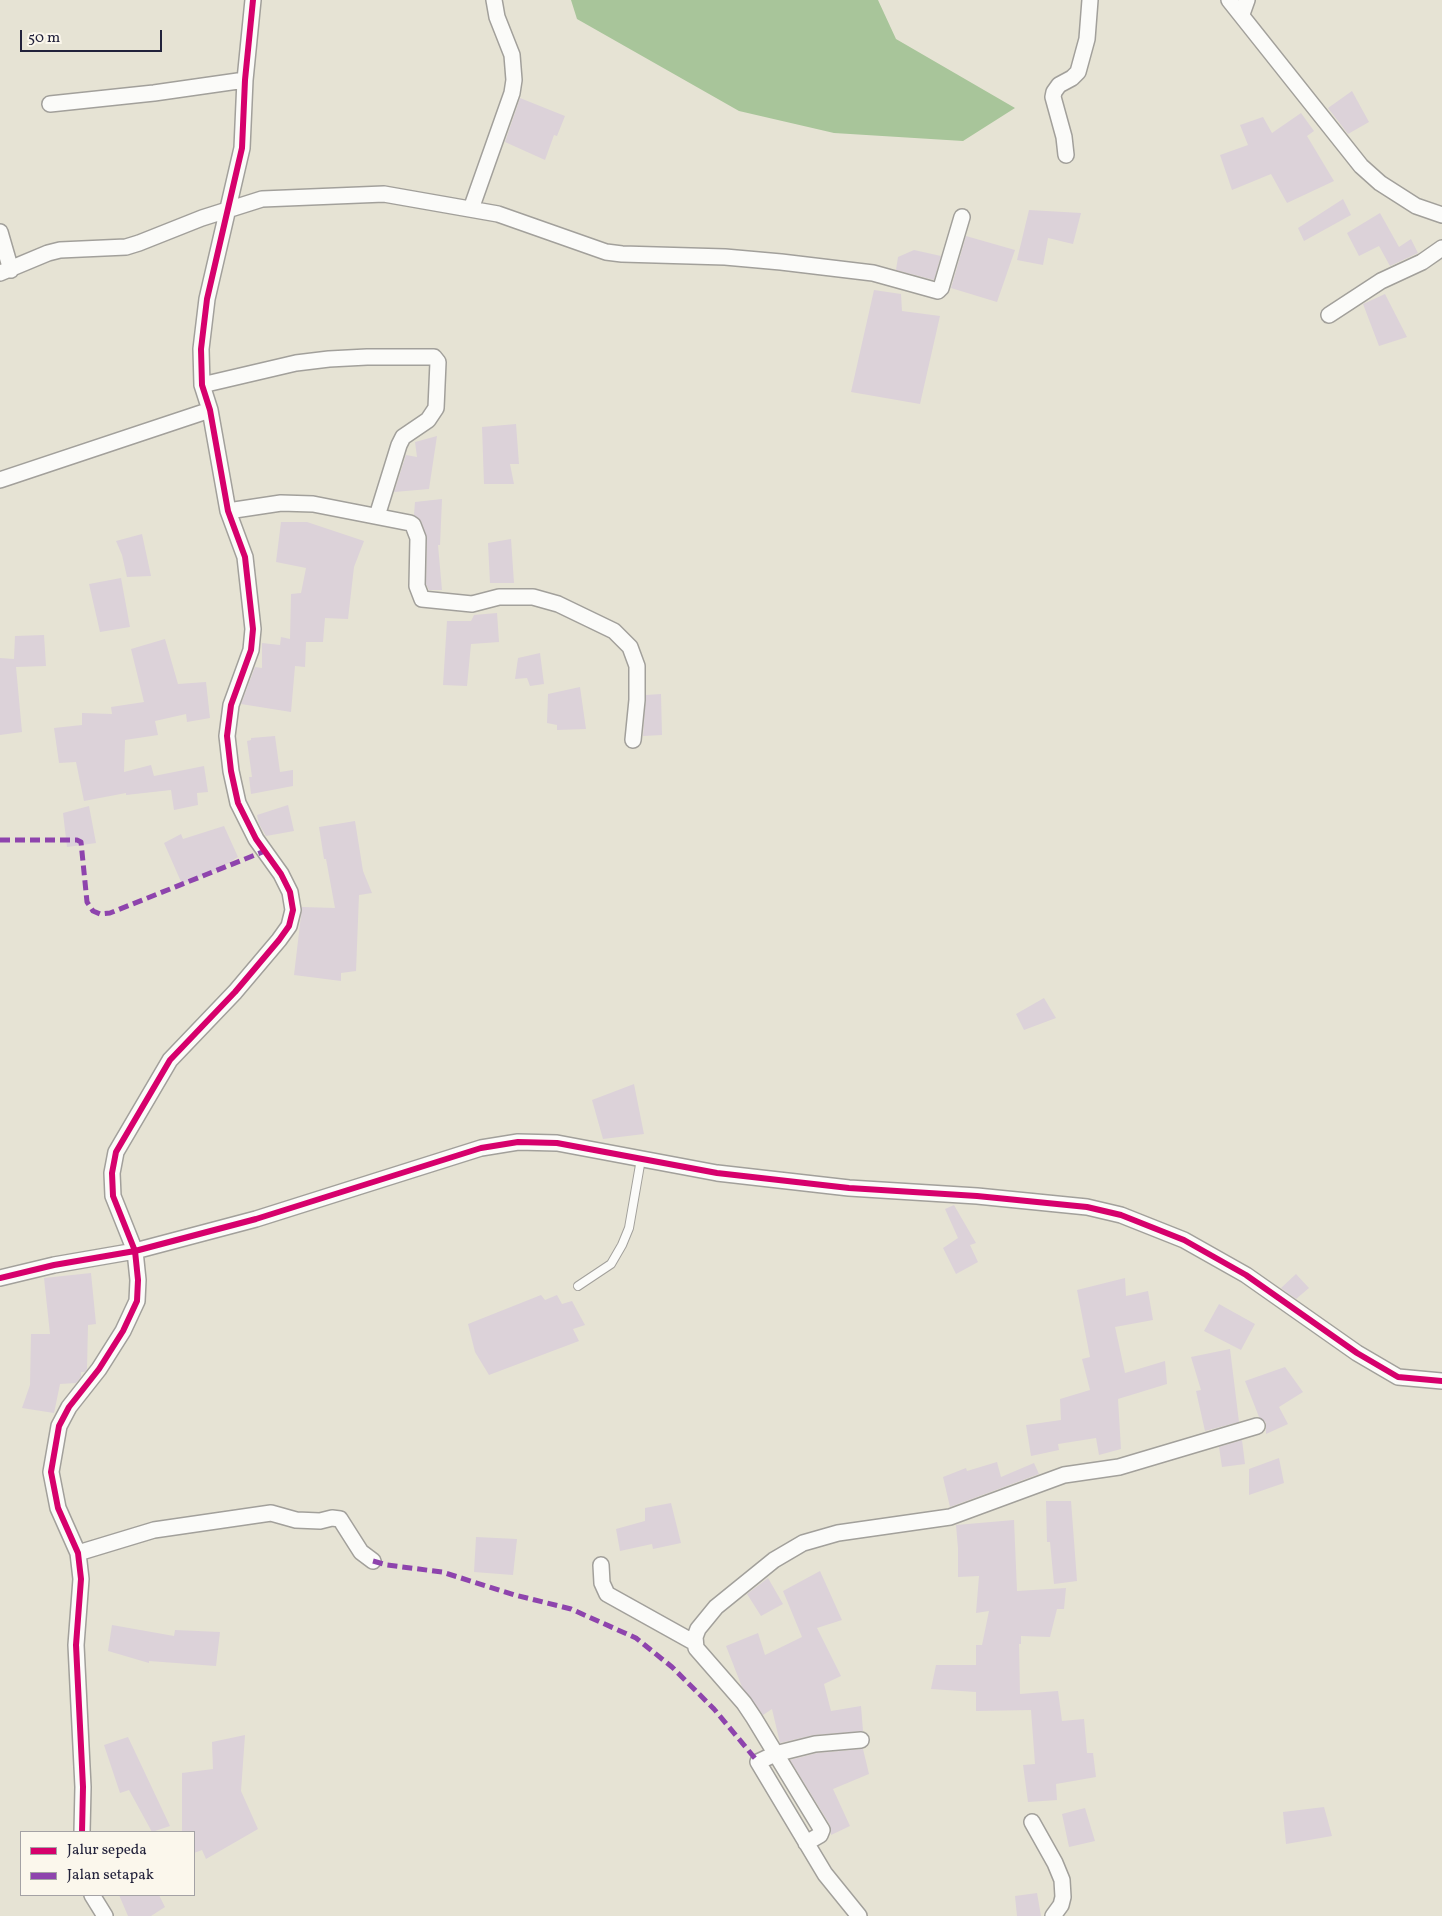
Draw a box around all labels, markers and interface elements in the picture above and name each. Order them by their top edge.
scale bar [22,20,165,52]
text: 50 m [28,28,60,49]
legend [20,1831,195,1896]
text: Jalur sepeda [67,1840,147,1861]
text: Jalan setapak [67,1865,154,1886]

